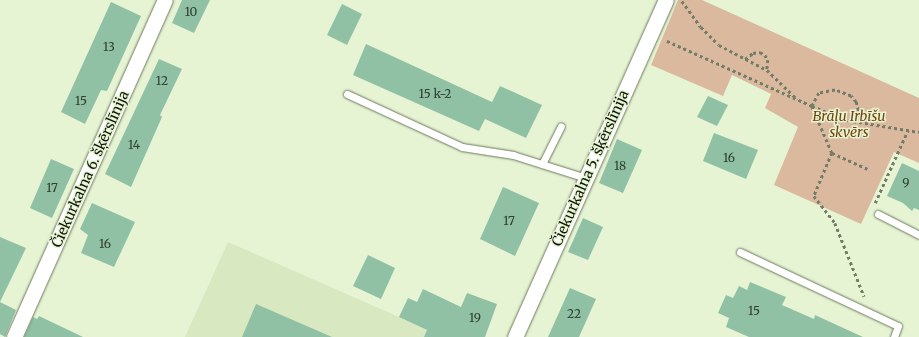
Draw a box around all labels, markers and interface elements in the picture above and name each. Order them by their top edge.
house number: 10 [185,5,197,19]
house number: 13 [103,40,115,54]
house number: 12 [156,74,168,88]
house number: 15 k-2 [419,87,451,101]
street label: Čiekurkalna 5. šķērslīnija [548,87,632,249]
street label: Čiekurkalna 6. šķērslīnija [48,88,132,250]
house number: 15 [75,94,87,108]
park label: Brāļu Irbīšu skvērs [812,108,886,140]
house number: 14 [128,138,140,152]
house number: 16 [723,151,735,165]
house number: 18 [614,159,626,173]
house number: 9 [902,176,910,190]
house number: 17 [46,181,58,195]
house number: 17 [503,214,515,228]
house number: 16 [99,237,111,251]
house number: 15 [748,304,760,318]
house number: 22 [567,307,581,321]
house number: 19 [469,311,481,325]

